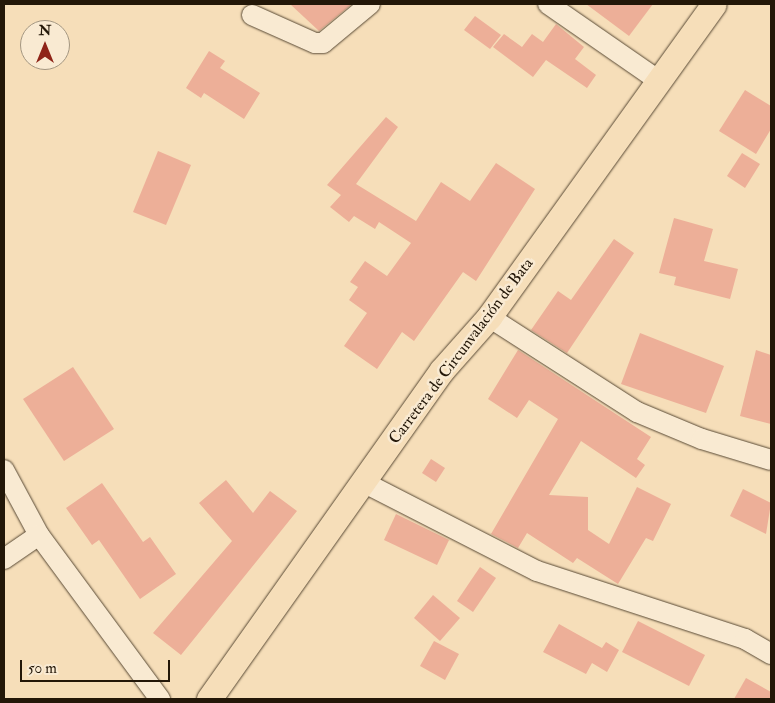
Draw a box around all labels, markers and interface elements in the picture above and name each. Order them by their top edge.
north arrow [20,20,70,70]
text: N [39,22,51,39]
street label: Carretera de Circunvalación de Bata [385,254,537,448]
scale bar [22,650,172,682]
text: 50 m [28,659,57,678]

